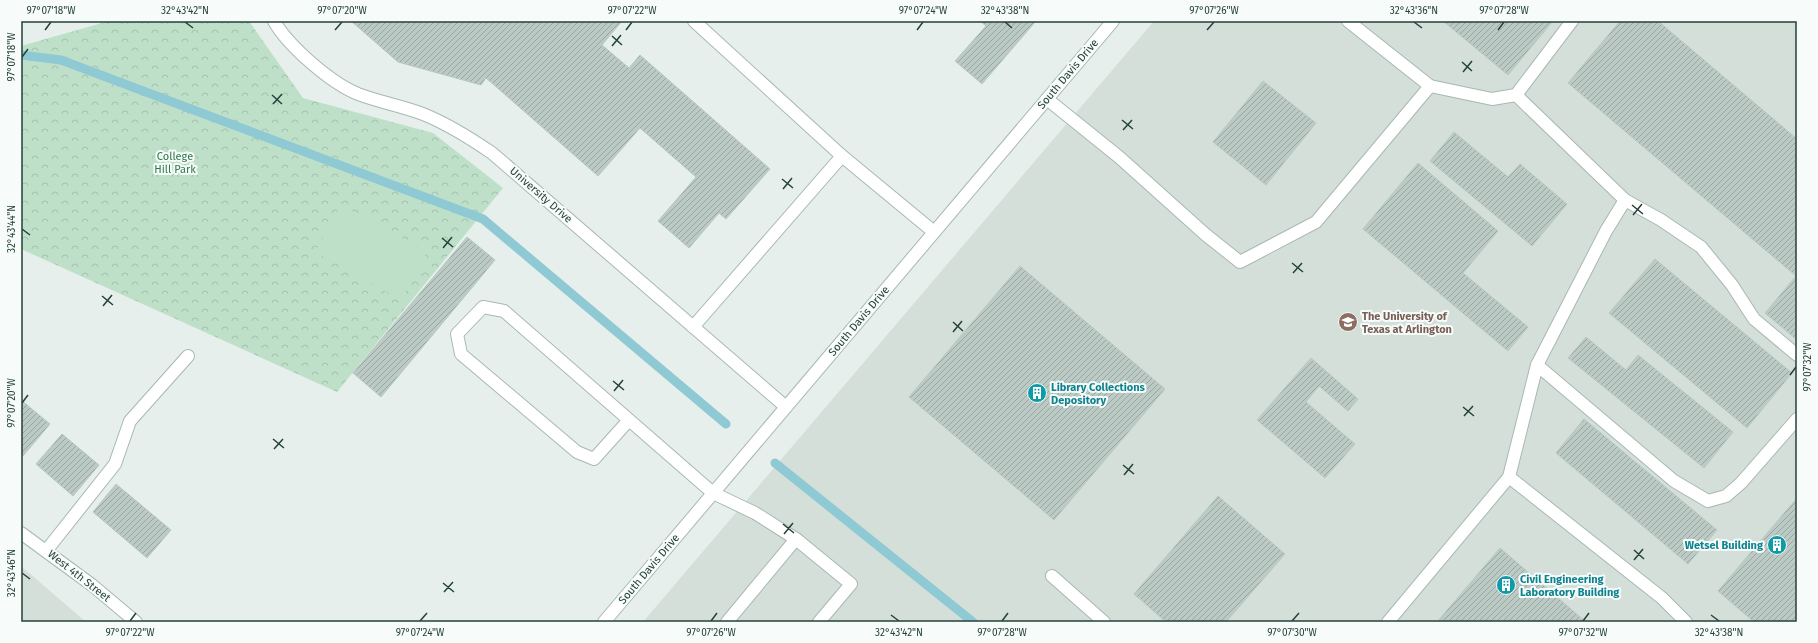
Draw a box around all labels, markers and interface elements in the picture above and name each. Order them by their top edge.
text: 97°07'18"W [27,5,76,17]
text: 32°43'42"N [161,5,209,17]
text: 97°07'20"W [317,5,368,17]
text: 97°07'22"W [607,5,657,17]
text: 97°07'24"W [899,5,948,17]
text: 32°43'38"N [981,5,1029,17]
text: 97°07'26"W [1189,5,1239,17]
text: 32°43'36"N [1390,5,1438,17]
text: 97°07'28"W [1479,5,1530,17]
text: 97°07'18"W [6,32,18,81]
street label: South Davis Drive [1035,36,1101,112]
park label: College Hill Park [154,150,196,176]
street label: University Drive [507,164,575,226]
text: 32°43'44"N [6,205,18,253]
street label: South Davis Drive [826,283,892,359]
place label: The University of Texas at Arlington [1362,310,1452,336]
school or university icon: The University of Texas at Arlington [1337,311,1359,333]
text: 97°07'32"W [1802,342,1814,392]
text: 97°07'20"W [6,377,18,428]
place label: Library Collections Depository [1051,381,1146,407]
building icon: Library Collections Depository [1026,382,1048,404]
street label: South Davis Drive [616,531,682,607]
building icon: Wetsel Building [1766,534,1788,556]
place label: Wetsel Building [1685,539,1764,552]
street label: West 4th Street [45,547,113,605]
text: 32°43'46"N [6,549,18,597]
place label: Civil Engineering Laboratory Building [1520,573,1620,599]
building icon: Civil Engineering Laboratory Building [1495,574,1517,596]
text: 97°07'22"W [105,627,155,639]
text: 97°07'24"W [396,627,445,639]
text: 97°07'26"W [686,627,736,639]
text: 32°43'42"N [875,627,923,639]
text: 97°07'28"W [977,627,1028,639]
text: 97°07'30"W [1267,627,1318,639]
text: 97°07'32"W [1558,627,1608,639]
text: 32°43'38"N [1695,627,1743,639]

